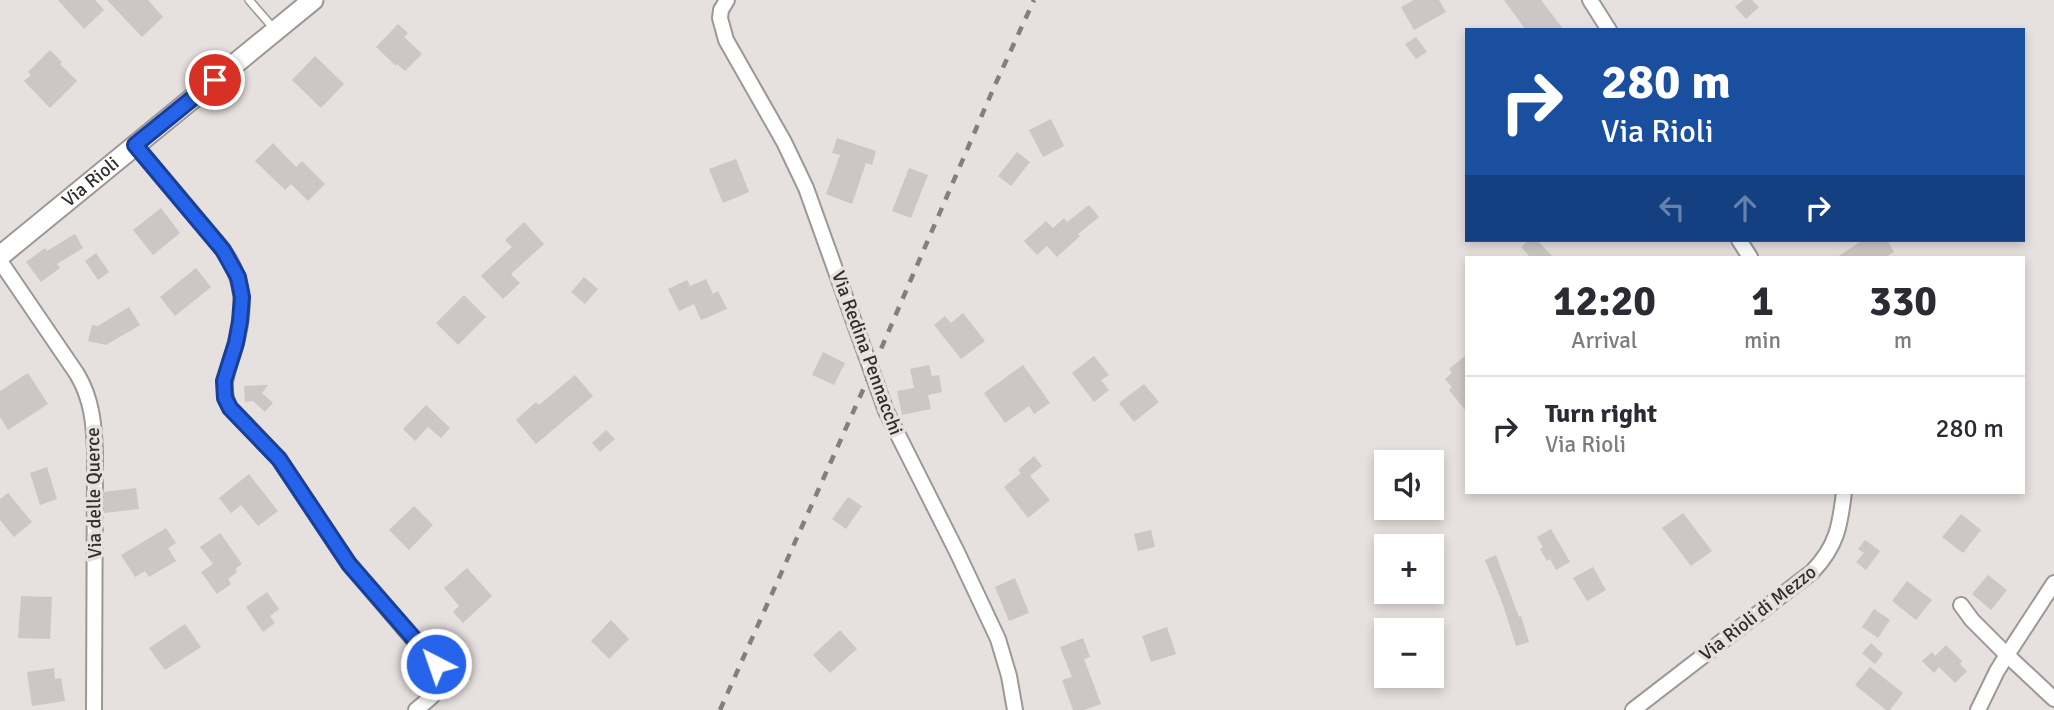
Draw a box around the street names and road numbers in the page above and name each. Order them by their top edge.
street label: Via Rioli [57,151,124,212]
street label: Via Redina Pennacchi [826,268,908,438]
street label: Via delle Querce [81,427,107,559]
street label: Via Rioli di Mezzo [1695,560,1821,666]

